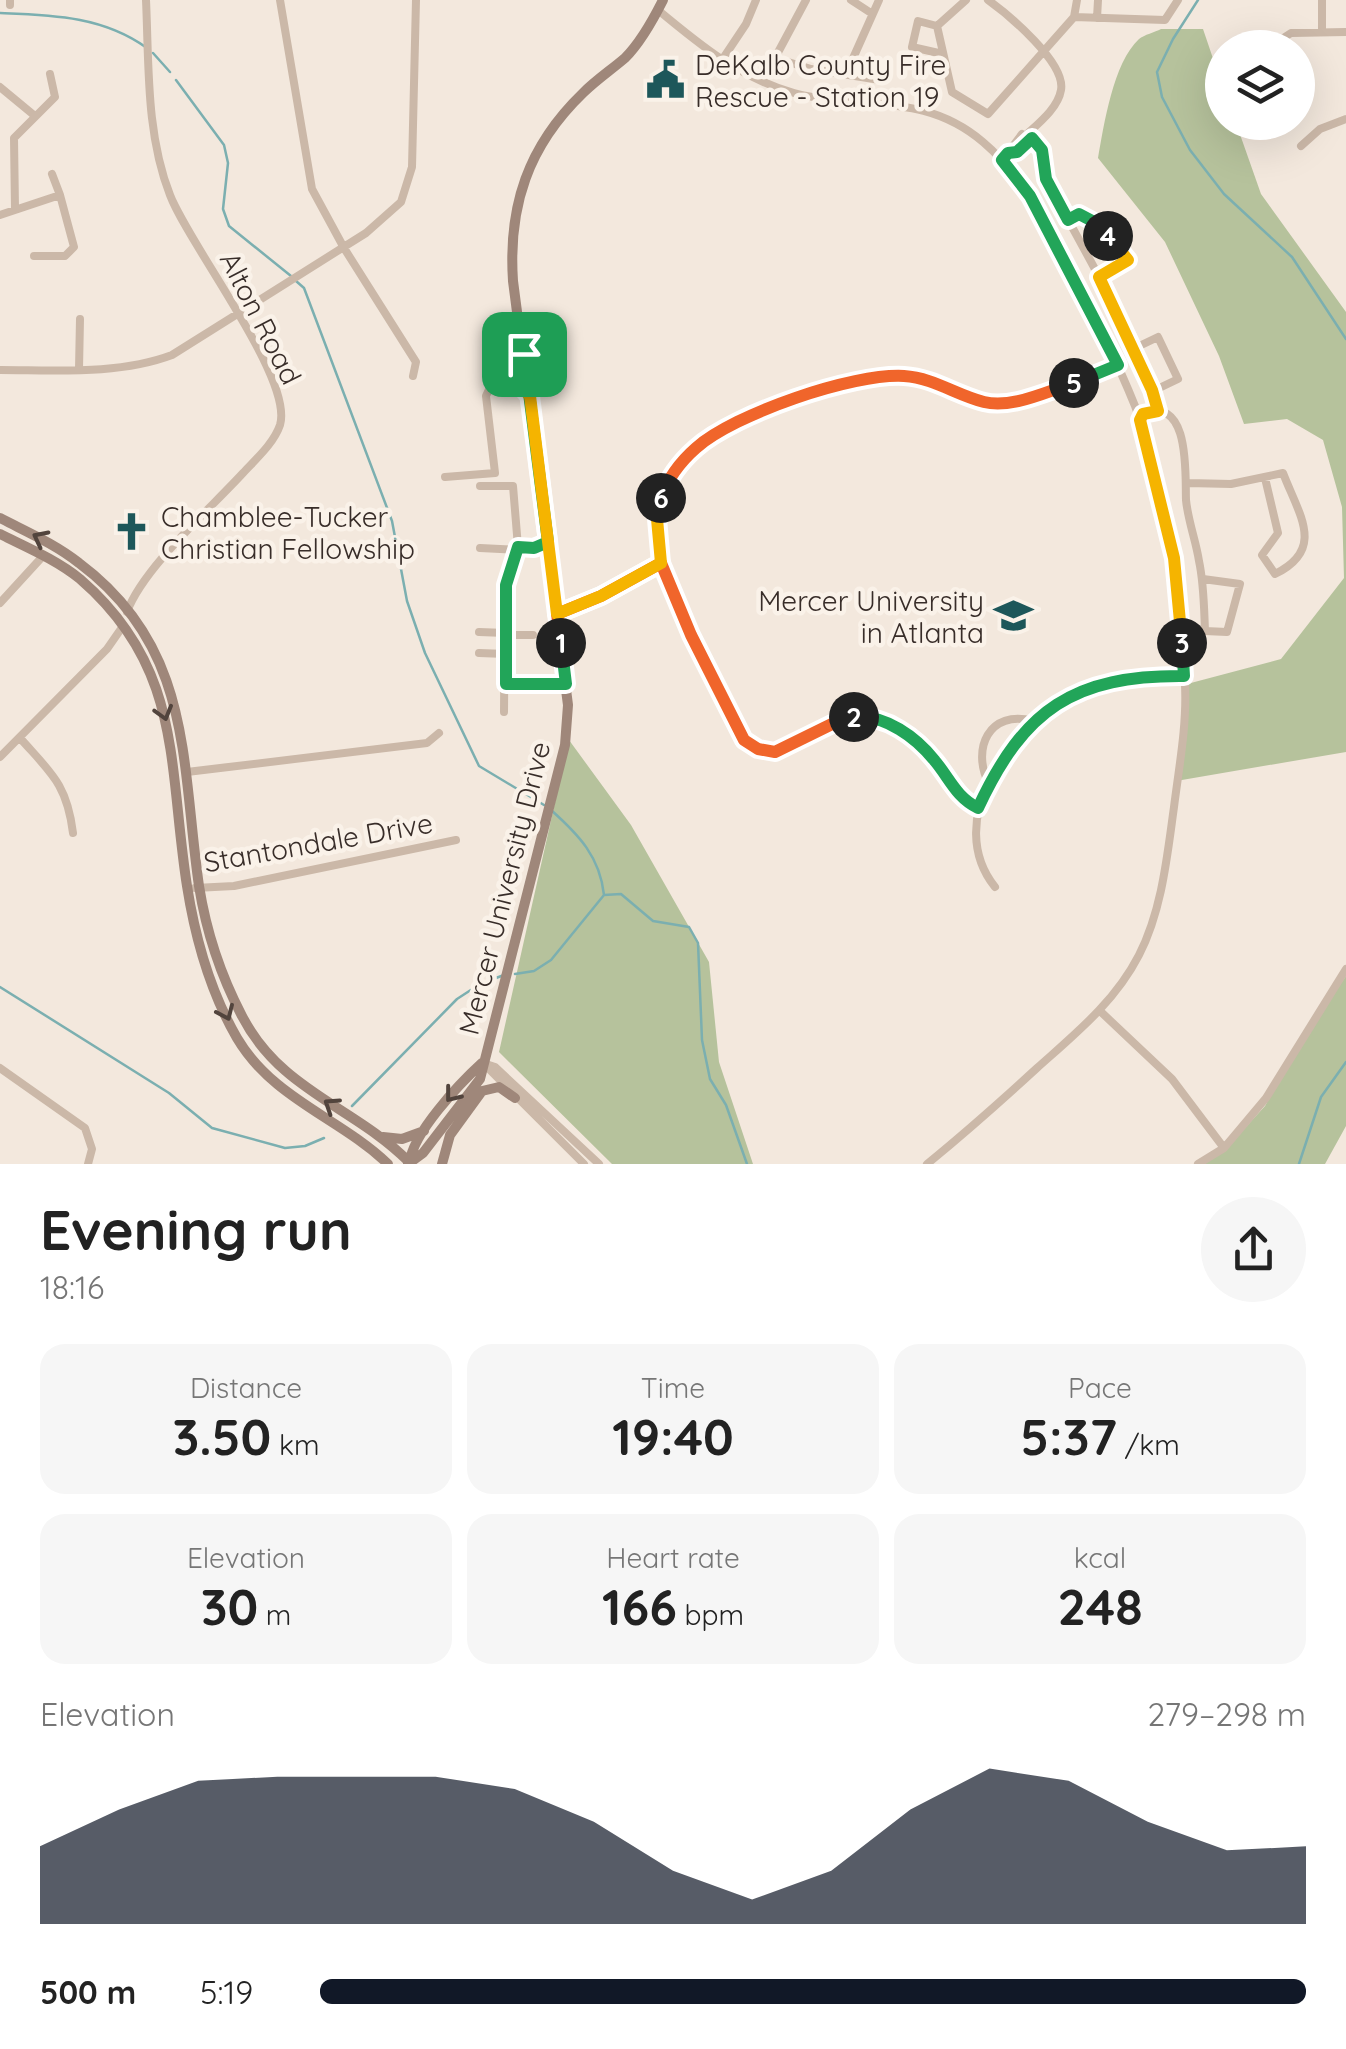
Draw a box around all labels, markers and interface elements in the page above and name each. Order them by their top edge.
map controls [1205,30,1315,140]
button: layers [1205,30,1315,140]
place label: DeKalb County Fire Rescue - Station 19 [695,47,946,114]
public building icon: DeKalb County Fire Rescue - Station 19 [644,59,686,101]
pin: 4 [1083,211,1133,261]
text: 4 [1100,218,1116,253]
street label: Alton Road [213,246,309,390]
pin [482,312,567,397]
icon: arrive [497,327,552,382]
pin: 5 [1049,358,1099,408]
text: 5 [1066,365,1082,400]
pin: 6 [636,473,686,523]
text: 6 [653,480,669,515]
place label: Chamblee-Tucker Christian Fellowship [161,499,415,566]
church icon: Chamblee-Tucker Christian Fellowship [110,511,152,553]
one-way arrow [32,531,50,550]
place label: Mercer University in Atlanta [758,583,984,650]
school or university icon: Mercer University in Atlanta [993,595,1035,637]
pin: 1 [536,618,586,668]
pin: 3 [1157,618,1207,668]
text: 1 [556,625,566,660]
text: 3 [1174,625,1190,660]
pin: 2 [829,692,879,742]
text: 2 [846,699,862,734]
one-way arrow [152,704,173,721]
street label: Mercer University Drive [451,738,557,1038]
street label: Stantondale Drive [201,805,435,879]
one-way arrow [214,1003,234,1021]
one-way arrow [446,1084,464,1102]
one-way arrow [323,1099,341,1118]
text: Evening run [40,1195,352,1264]
button: share [1201,1197,1306,1302]
text: 18:16 [40,1267,104,1307]
text: Distance [190,1370,302,1405]
text: Time [641,1370,705,1405]
text: Pace [1068,1370,1132,1405]
text: 3.50 [173,1405,271,1468]
text: 19:40 [612,1405,734,1468]
text: 5:37 [1020,1405,1117,1468]
text: km [271,1427,319,1462]
text: /km [1117,1427,1180,1462]
text: Elevation [187,1540,305,1575]
text: Heart rate [606,1540,740,1575]
text: kcal [1074,1540,1126,1575]
text: 30 [201,1575,258,1638]
text: 166 [602,1575,677,1638]
text: 248 [1057,1575,1143,1638]
text: m [258,1597,291,1632]
text: bpm [677,1597,744,1632]
text: Elevation [40,1694,175,1734]
text: 279–298 m [1147,1694,1306,1734]
text: 500 m [40,1972,136,2012]
text: 5:19 [200,1972,253,2012]

